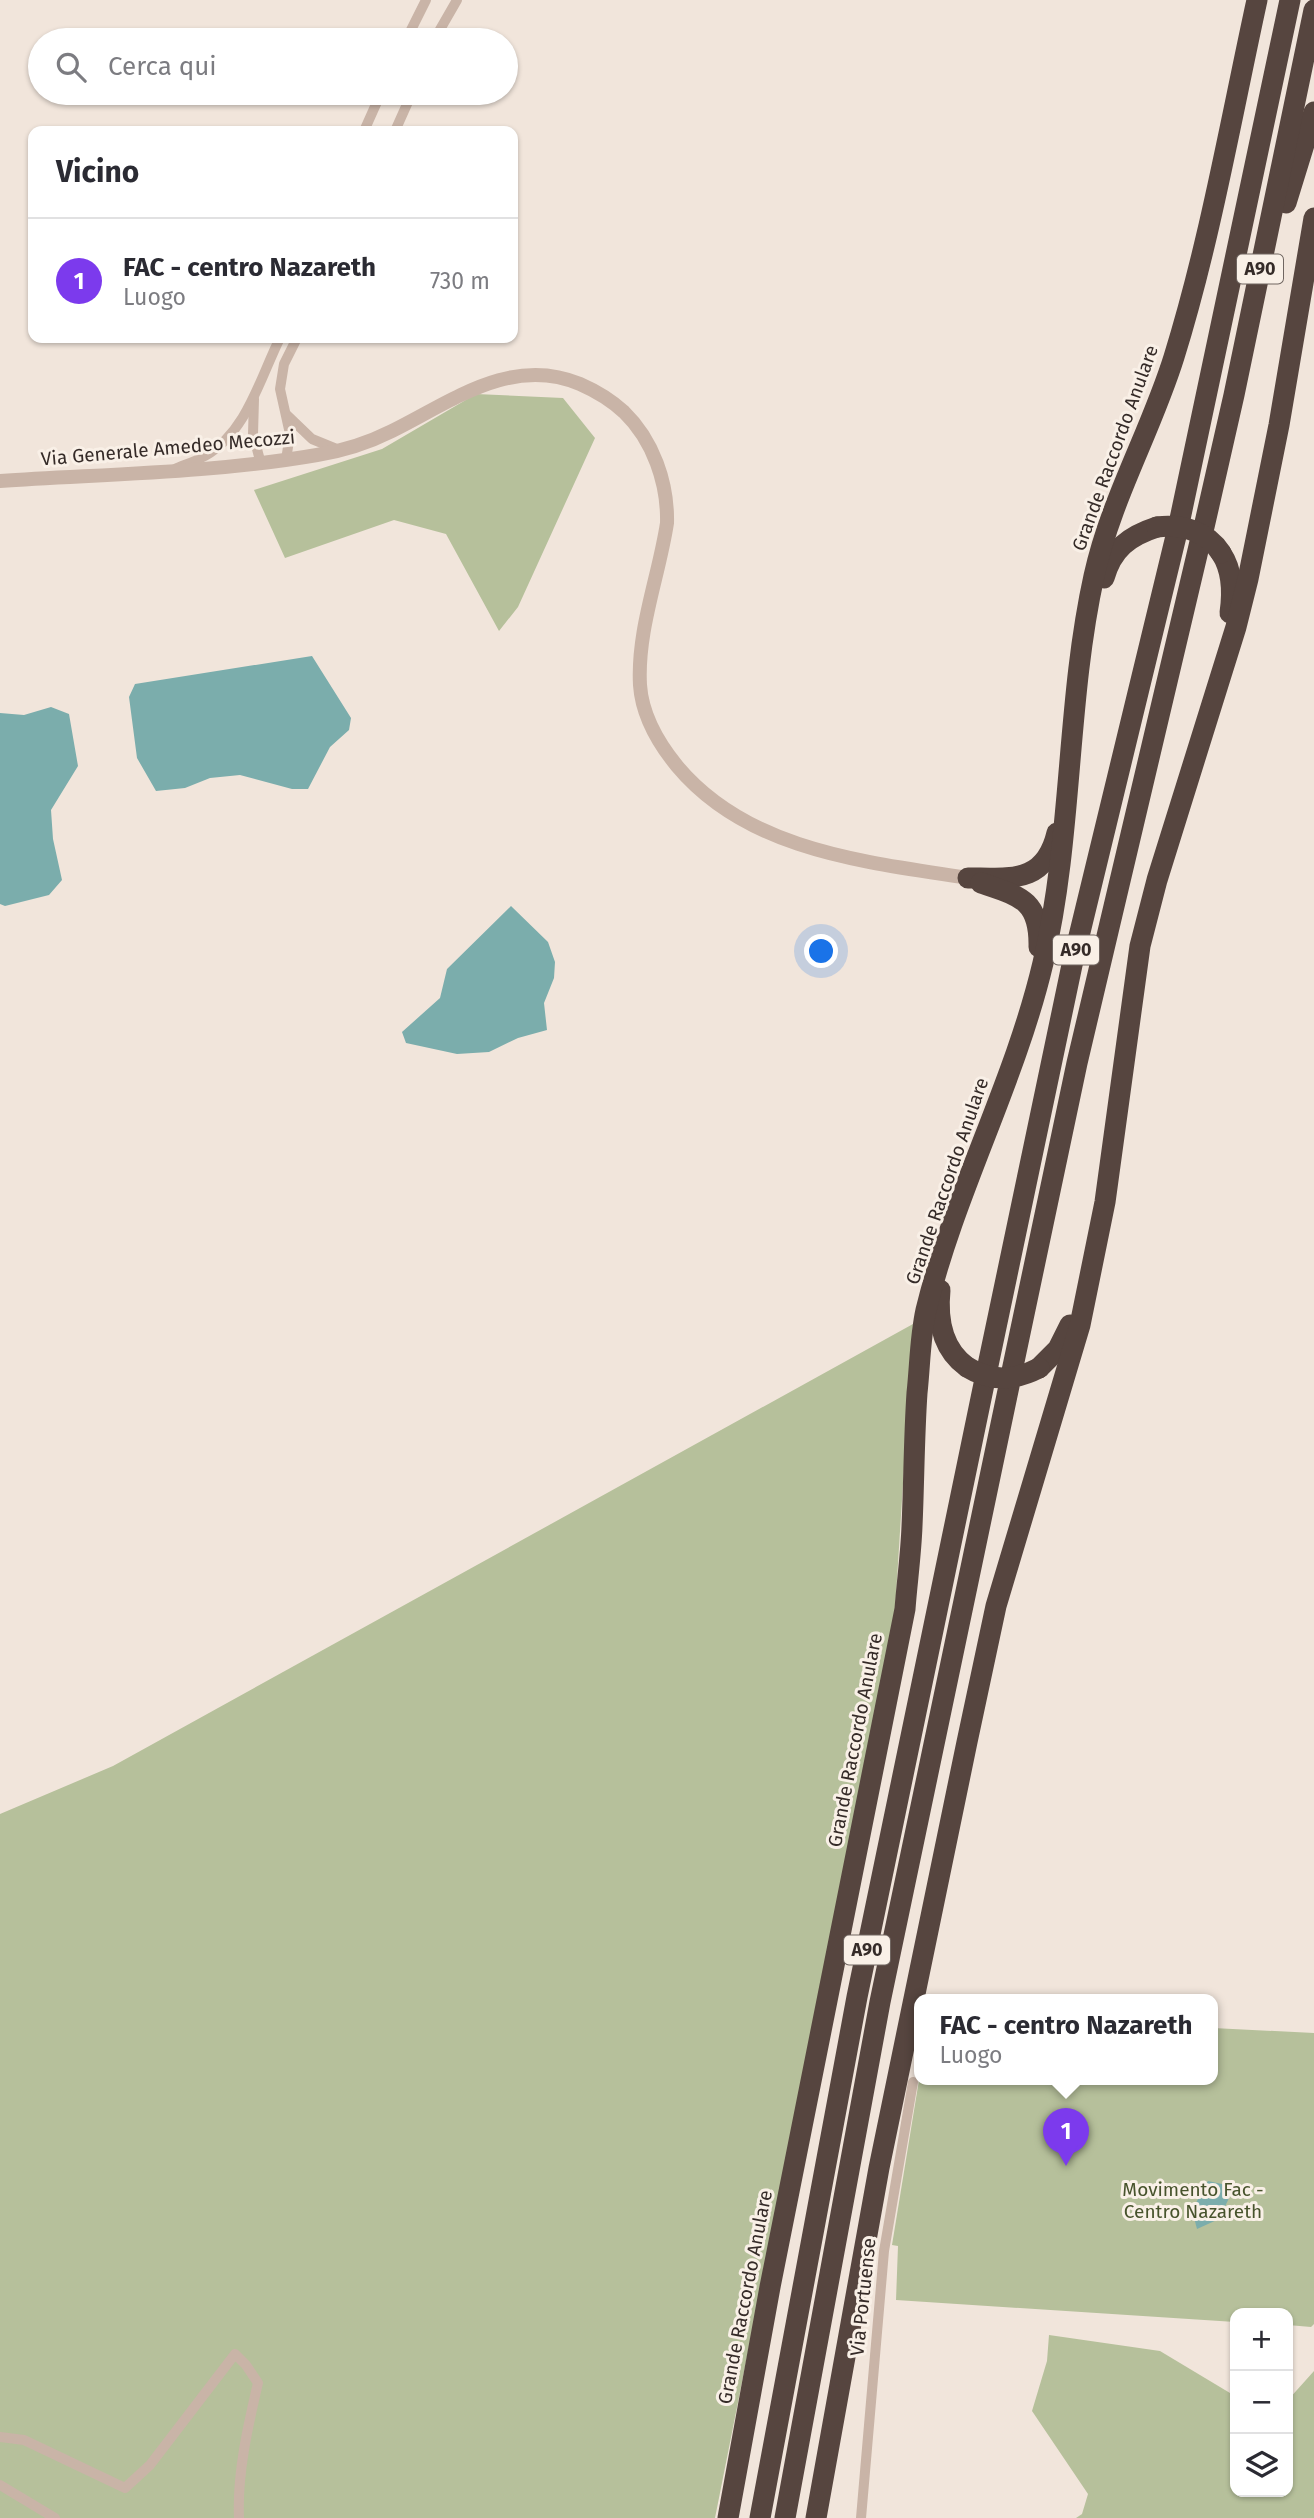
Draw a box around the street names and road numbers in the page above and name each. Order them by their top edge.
road number: A90 [1237,255,1283,284]
street label: Grande Raccordo Anulare [1067,342,1163,554]
street label: Via Generale Amedeo Mecozzi [40,425,296,471]
road number: A90 [1053,936,1099,965]
street label: Grande Raccordo Anulare [901,1075,993,1287]
street label: Grande Raccordo Anulare [823,1631,887,1849]
road number: A90 [844,1936,890,1964]
street label: Grande Raccordo Anulare [713,2188,777,2406]
street label: Via Portuense [845,2237,881,2357]

